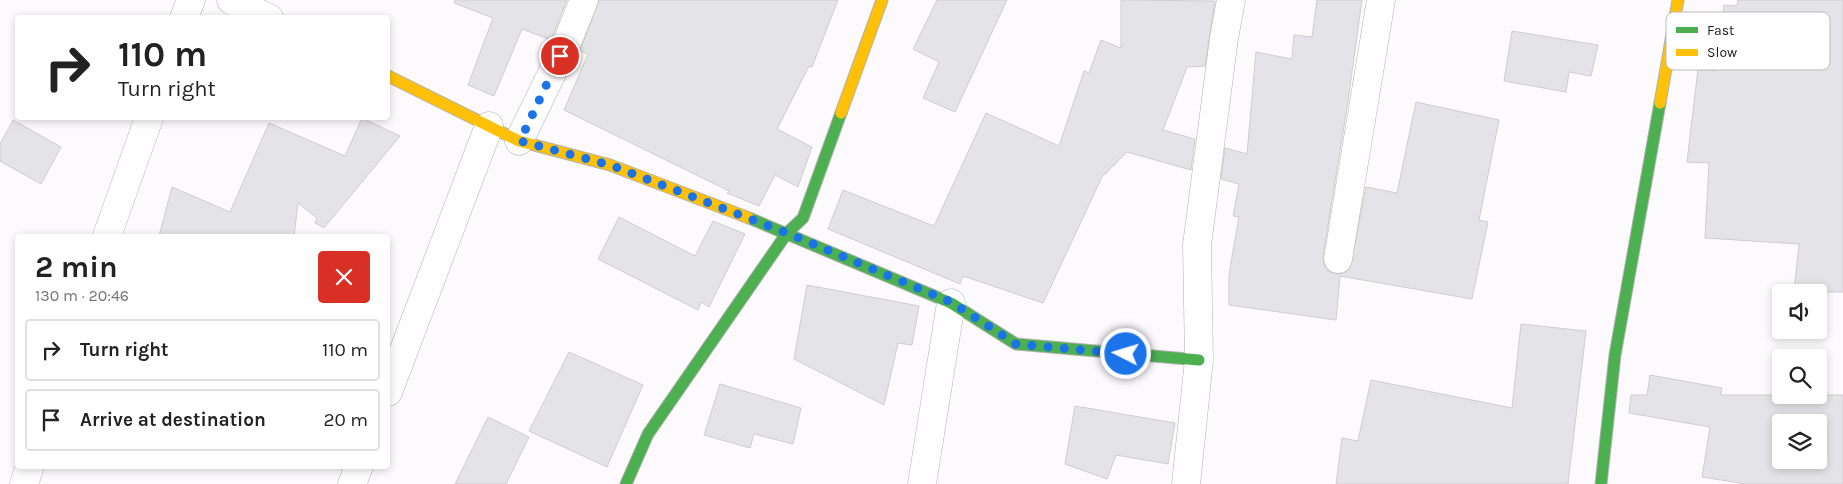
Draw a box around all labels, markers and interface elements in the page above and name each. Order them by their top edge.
legend [1666,12,1830,70]
text: Fast [1707,22,1734,39]
text: 110 m [118,34,207,75]
icon: right [35,35,100,100]
pin [539,35,581,77]
icon: arrive [546,42,574,70]
text: Slow [1707,44,1737,61]
text: Turn right [118,76,216,102]
text: 2 min [35,249,118,285]
button: close [318,251,370,303]
map controls [1772,284,1827,469]
button: sound [1772,284,1827,339]
text: 130 m · 20:46 [35,286,129,305]
position arrow [1099,327,1151,379]
icon: right [37,336,65,364]
text: Turn right [80,339,169,361]
text: 110 m [322,339,368,361]
button: search [1772,349,1827,404]
icon: arrive [37,406,65,434]
text: Arrive at destination [80,409,266,431]
text: 20 m [323,409,368,431]
button: layers [1772,414,1827,469]

